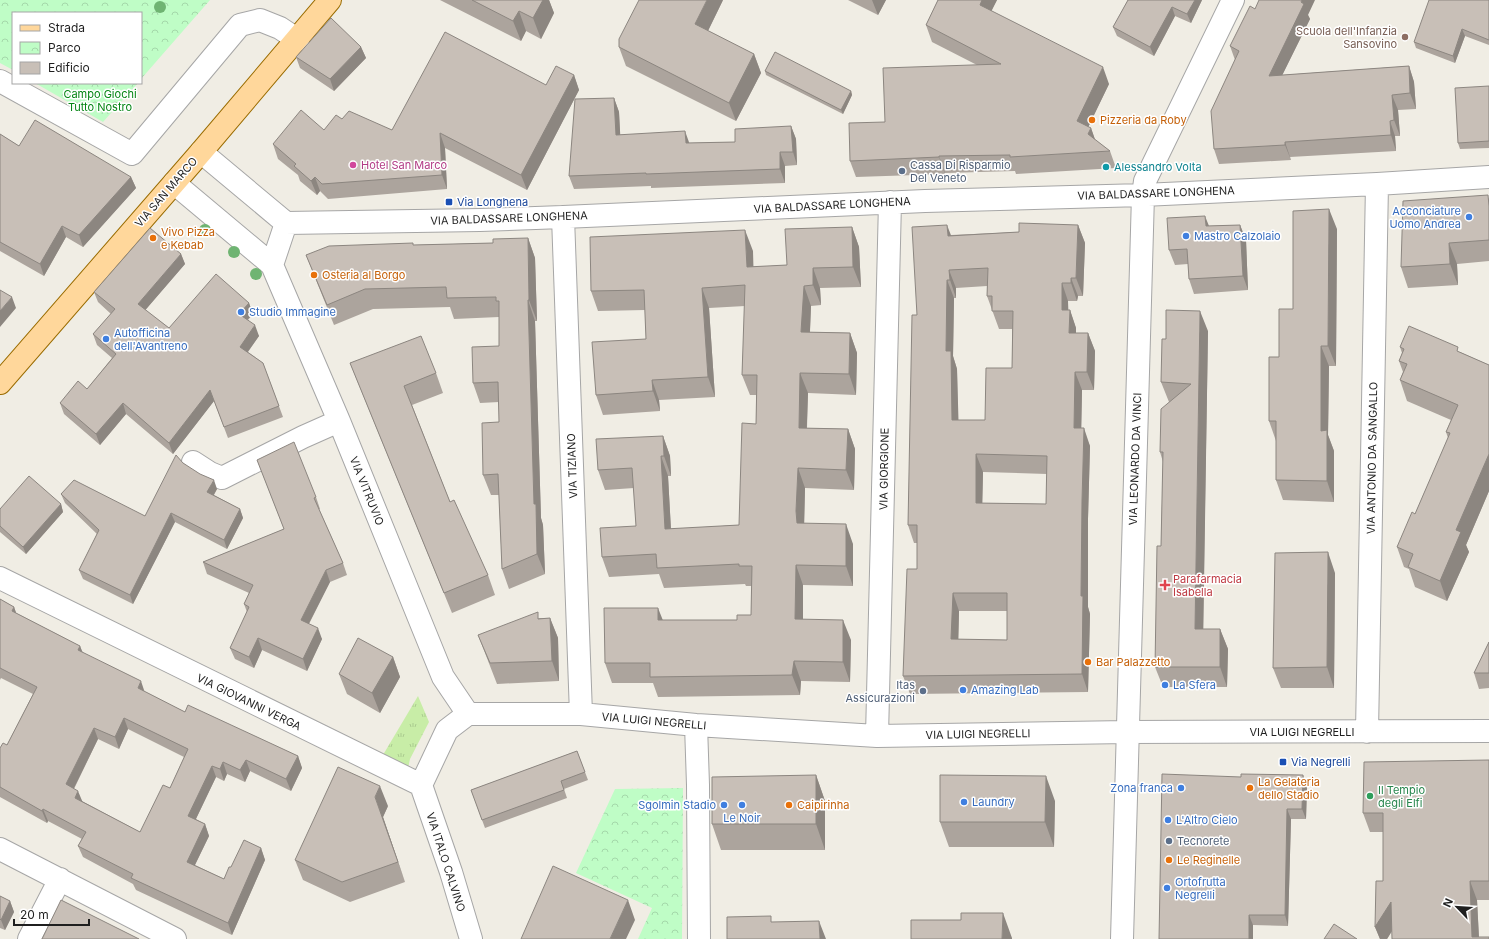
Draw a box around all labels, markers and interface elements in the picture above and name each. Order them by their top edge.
legend [12,12,142,84]
text: Strada [48,20,85,35]
place label: Scuola dell'Infanzia Sansovino [1296,24,1397,51]
marker: Scuola dell'Infanzia Sansovino [1400,32,1410,42]
text: Parco [48,40,81,55]
text: Edificio [48,60,90,75]
park label: Campo Giochi Tutto Nostro [63,87,137,114]
place label: Pizzeria da Roby [1100,113,1187,127]
marker: Pizzeria da Roby [1087,115,1097,125]
street label: VIA SAN MARCO [132,154,200,230]
place label: Hotel San Marco [361,158,448,172]
place label: Cassa Di Risparmio Del Veneto [910,158,1011,185]
marker: Hotel San Marco [348,160,358,170]
place label: Alessandro Volta [1114,160,1202,174]
marker: Alessandro Volta [1101,162,1111,172]
marker: Cassa Di Risparmio Del Veneto [897,166,907,176]
street label: VIA BALDASSARE LONGHENA [1077,183,1235,203]
street label: VIA BALDASSARE LONGHENA [753,194,911,216]
place label: Via Longhena [457,195,528,209]
marker: Via Longhena [444,197,454,207]
place label: Acconciature Uomo Andrea [1389,204,1461,231]
street label: VIA BALDASSARE LONGHENA [430,208,588,228]
marker: Acconciature Uomo Andrea [1464,212,1474,222]
place label: Vivo Pizza e Kebab [161,225,215,252]
place label: Mastro Calzolaio [1194,229,1281,243]
marker: Mastro Calzolaio [1181,231,1191,241]
marker: Vivo Pizza e Kebab [148,233,158,243]
place label: Osteria al Borgo [322,268,406,282]
marker: Osteria al Borgo [309,270,319,280]
place label: Studio Immagine [249,305,336,319]
marker: Studio Immagine [236,307,246,317]
place label: Autofficina dell'Avantreno [114,326,188,353]
marker: Autofficina dell'Avantreno [101,334,111,344]
street label: VIA ANTONIO DA SANGALLO [1364,382,1380,534]
street label: VIA LEONARDO DA VINCI [1126,392,1144,526]
street label: VIA GIORGIONE [876,428,892,510]
street label: VIA TIZIANO [564,433,580,499]
street label: VIA VITRUVIO [347,454,387,528]
place label: Parafarmacia Isabella [1173,572,1242,599]
marker: Parafarmacia Isabella [1160,580,1170,590]
place label: Bar Palazzetto [1096,655,1171,669]
marker: Bar Palazzetto [1083,657,1093,667]
street label: VIA GIOVANNI VERGA [195,671,304,734]
place label: Itas Assicurazioni [846,678,915,705]
place label: La Sfera [1173,678,1216,692]
marker: La Sfera [1160,680,1170,690]
place label: Amazing Lab [971,683,1039,697]
marker: Amazing Lab [958,685,968,695]
marker: Itas Assicurazioni [918,686,928,696]
street label: VIA LUIGI NEGRELLI [601,709,707,733]
street label: VIA LUIGI NEGRELLI [1249,725,1355,739]
street label: VIA LUIGI NEGRELLI [925,726,1031,742]
place label: Via Negrelli [1291,755,1350,769]
marker: Via Negrelli [1278,757,1288,767]
place label: La Gelateria dello Stadio [1258,775,1320,802]
place label: Zona franca [1110,781,1173,795]
marker: Zona franca [1176,783,1186,793]
marker: La Gelateria dello Stadio [1245,783,1255,793]
place label: Il Tempio degli Elfi [1378,783,1425,810]
marker: Il Tempio degli Elfi [1365,791,1375,801]
place label: Laundry [972,795,1015,809]
marker: Laundry [959,797,969,807]
place label: Sgolmin Stadio [638,798,716,812]
place label: Caipirinha [797,798,849,812]
marker: Sgolmin Stadio [719,800,729,810]
marker: Le Noir [737,800,747,810]
marker: Caipirinha [784,800,794,810]
street label: VIA ITALO CALVINO [423,811,469,913]
place label: Le Noir [723,811,761,825]
place label: L'Altro Cielo [1176,813,1238,827]
marker: L'Altro Cielo [1163,815,1173,825]
place label: Tecnorete [1177,834,1229,848]
marker: Tecnorete [1164,836,1174,846]
place label: Le Reginelle [1177,853,1240,867]
marker: Le Reginelle [1164,855,1174,865]
place label: Ortofrutta Negrelli [1175,875,1226,902]
marker: Ortofrutta Negrelli [1162,883,1172,893]
north arrow [1437,887,1477,927]
text: N [1440,896,1456,910]
scale bar [14,901,89,927]
text: 20 m [20,907,49,922]

